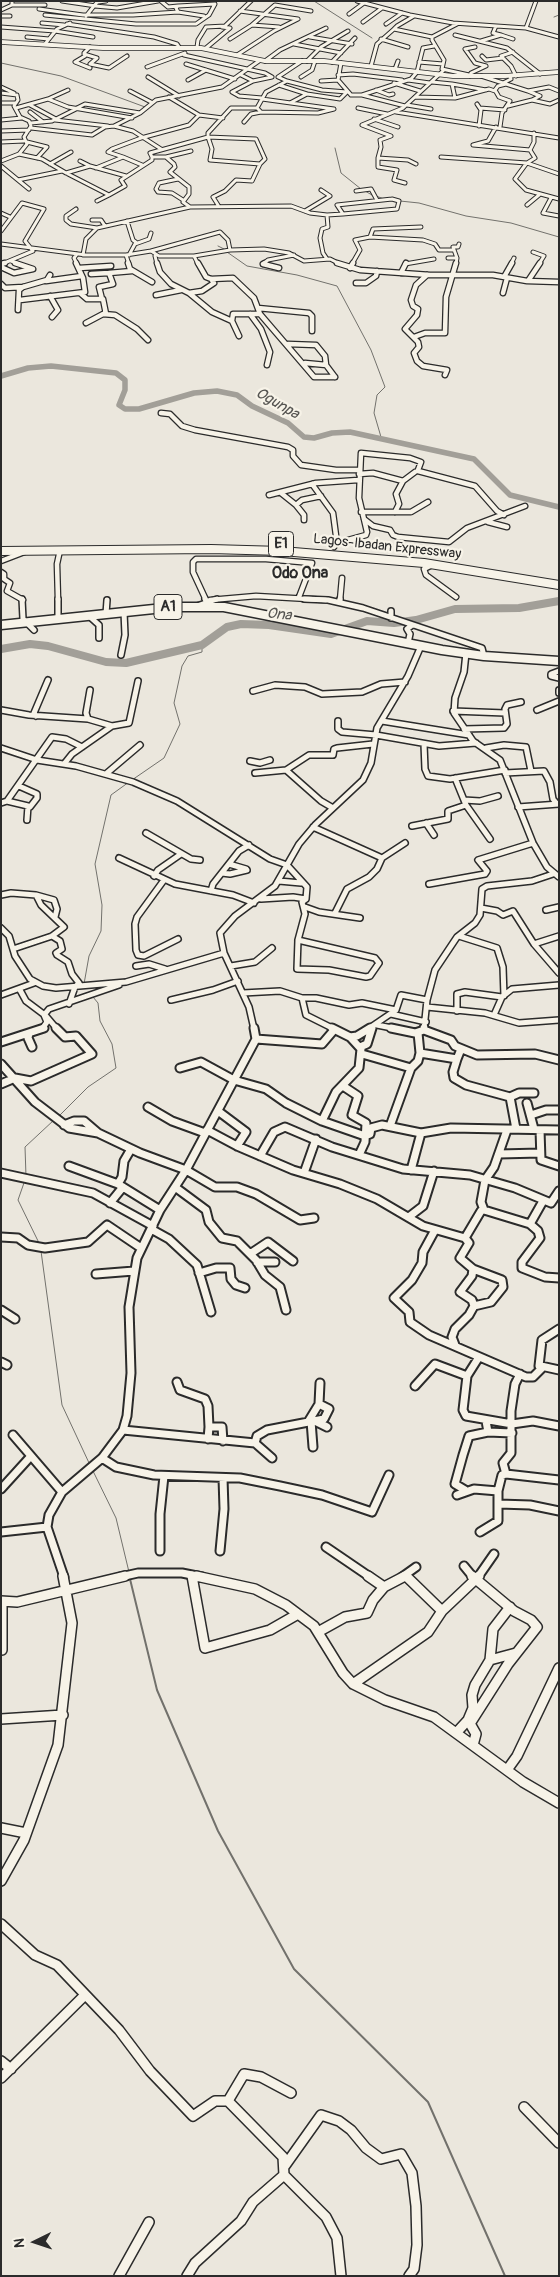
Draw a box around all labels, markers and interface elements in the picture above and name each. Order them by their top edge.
water label: Ogunpa [252,384,302,424]
street label: Lagos-Ibadan Expressway [312,531,462,563]
road number: E1 [268,532,294,556]
district label: Odo Ona [272,564,328,584]
road number: A1 [154,594,182,620]
water label: Ona [266,605,292,625]
north arrow [10,2217,60,2267]
text: N [11,2238,28,2248]

